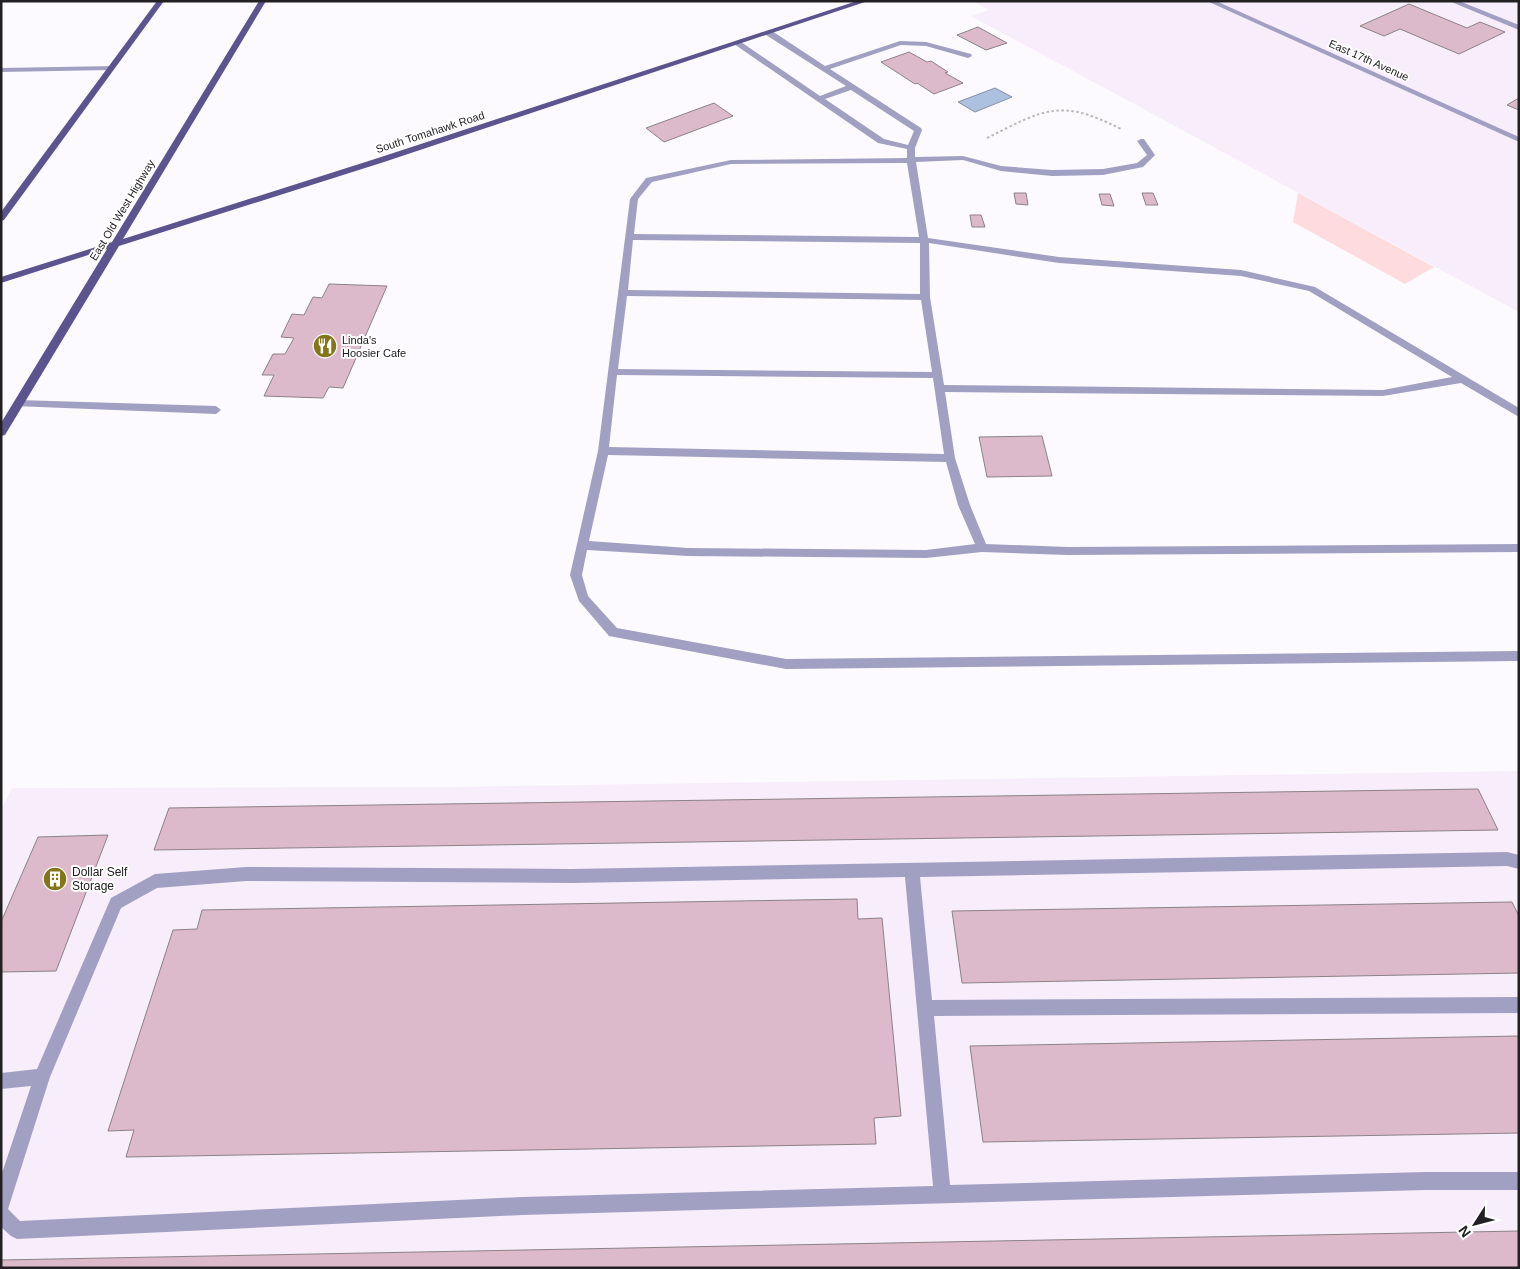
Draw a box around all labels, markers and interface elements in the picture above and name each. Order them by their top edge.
street label: East 17th Avenue [1327,37,1411,83]
street label: South Tomahawk Road [374,109,486,155]
street label: East Old West Highway [87,157,157,263]
restaurant icon: Linda's Hoosier Cafe [312,333,338,359]
place label: Linda's Hoosier Cafe [342,334,406,359]
place label: Dollar Self Storage [72,865,128,893]
building icon: Dollar Self Storage [42,866,68,892]
north arrow [1450,1199,1500,1249]
text: N [1455,1223,1474,1240]

